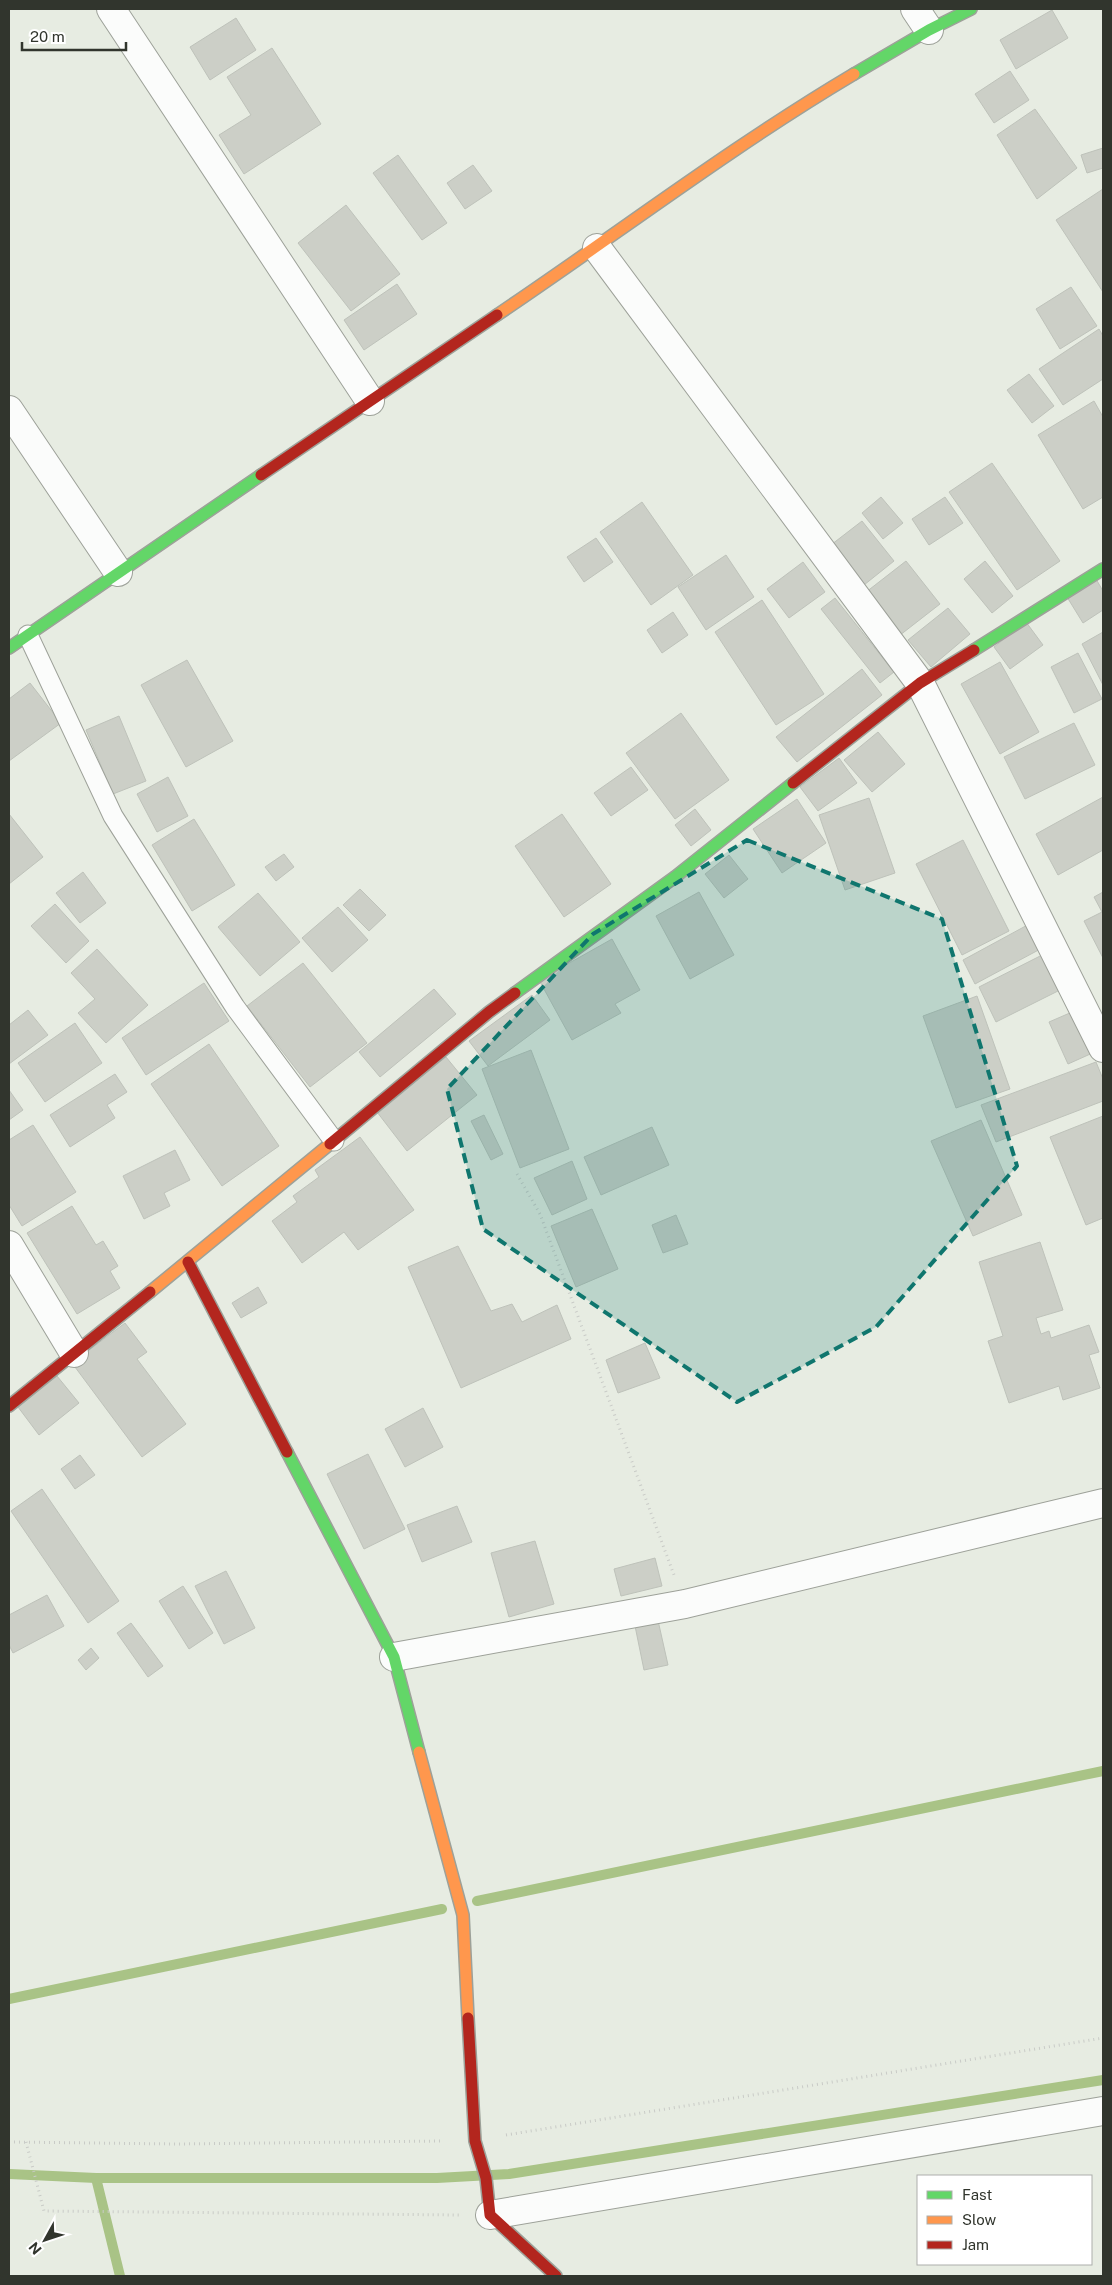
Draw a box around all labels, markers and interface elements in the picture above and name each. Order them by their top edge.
scale bar [22,20,126,52]
text: 20 m [30,28,65,45]
legend [917,2175,1092,2265]
text: Fast [962,2186,992,2203]
text: Slow [962,2211,997,2228]
north arrow [20,2215,70,2265]
text: Jam [962,2236,989,2253]
text: N [25,2239,45,2258]

